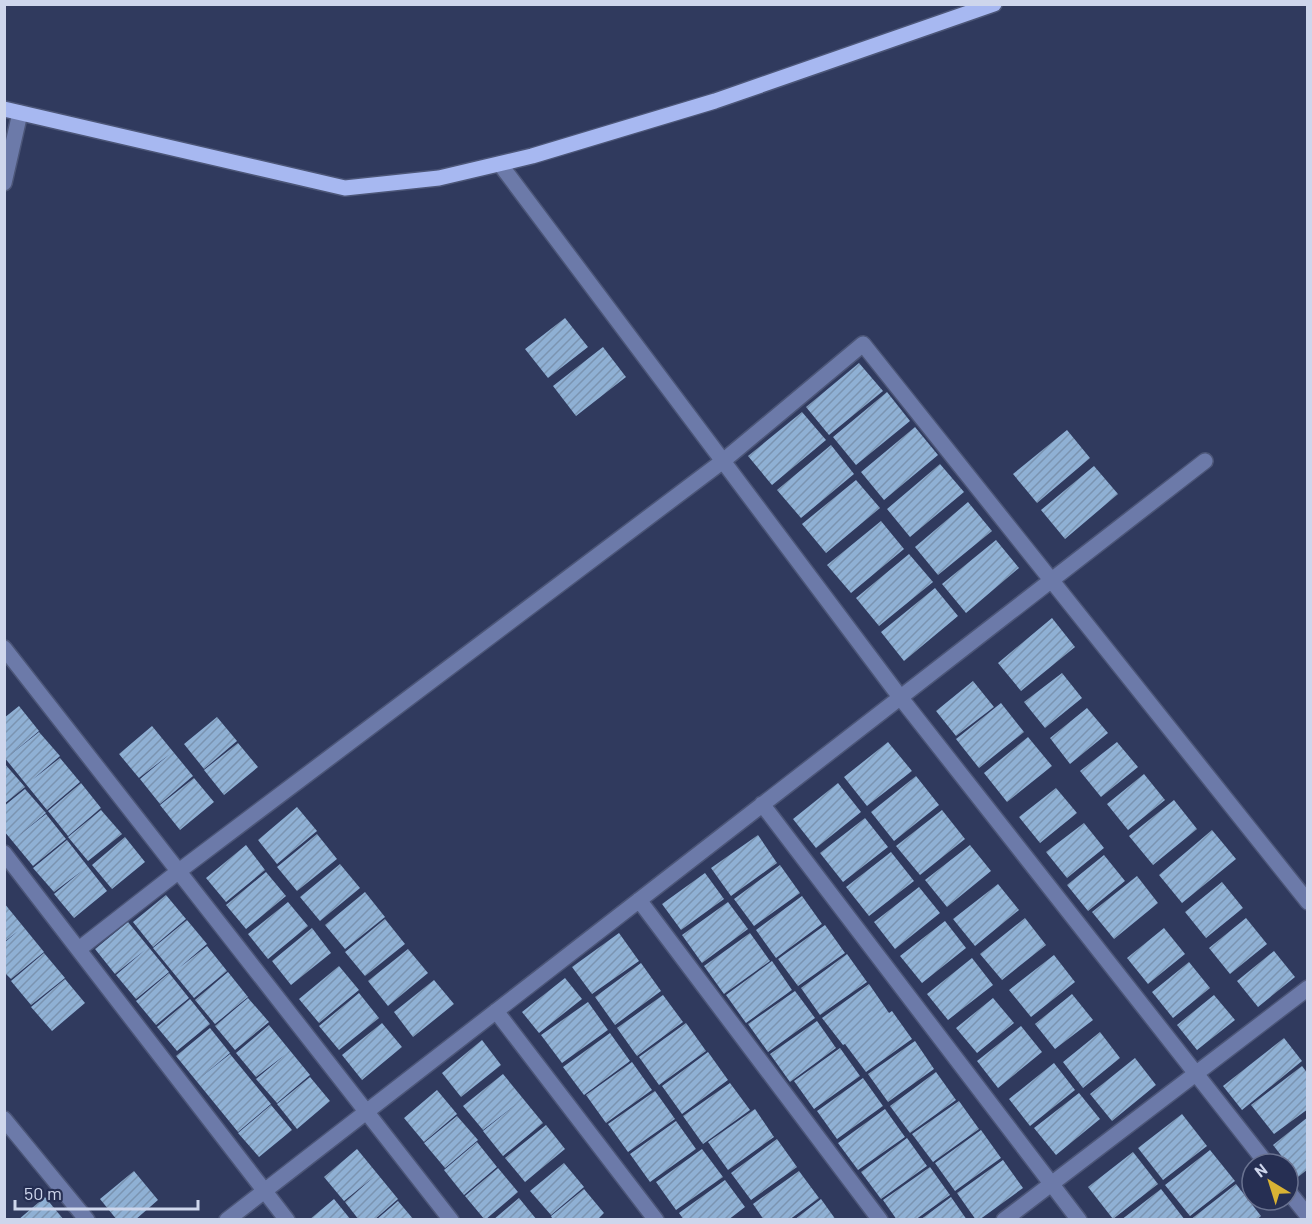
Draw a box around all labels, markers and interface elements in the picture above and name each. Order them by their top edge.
north arrow [1240,1152,1300,1212]
text: N [1250,1159,1270,1181]
scale bar [15,1173,198,1211]
text: 50 m [24,1182,62,1204]

